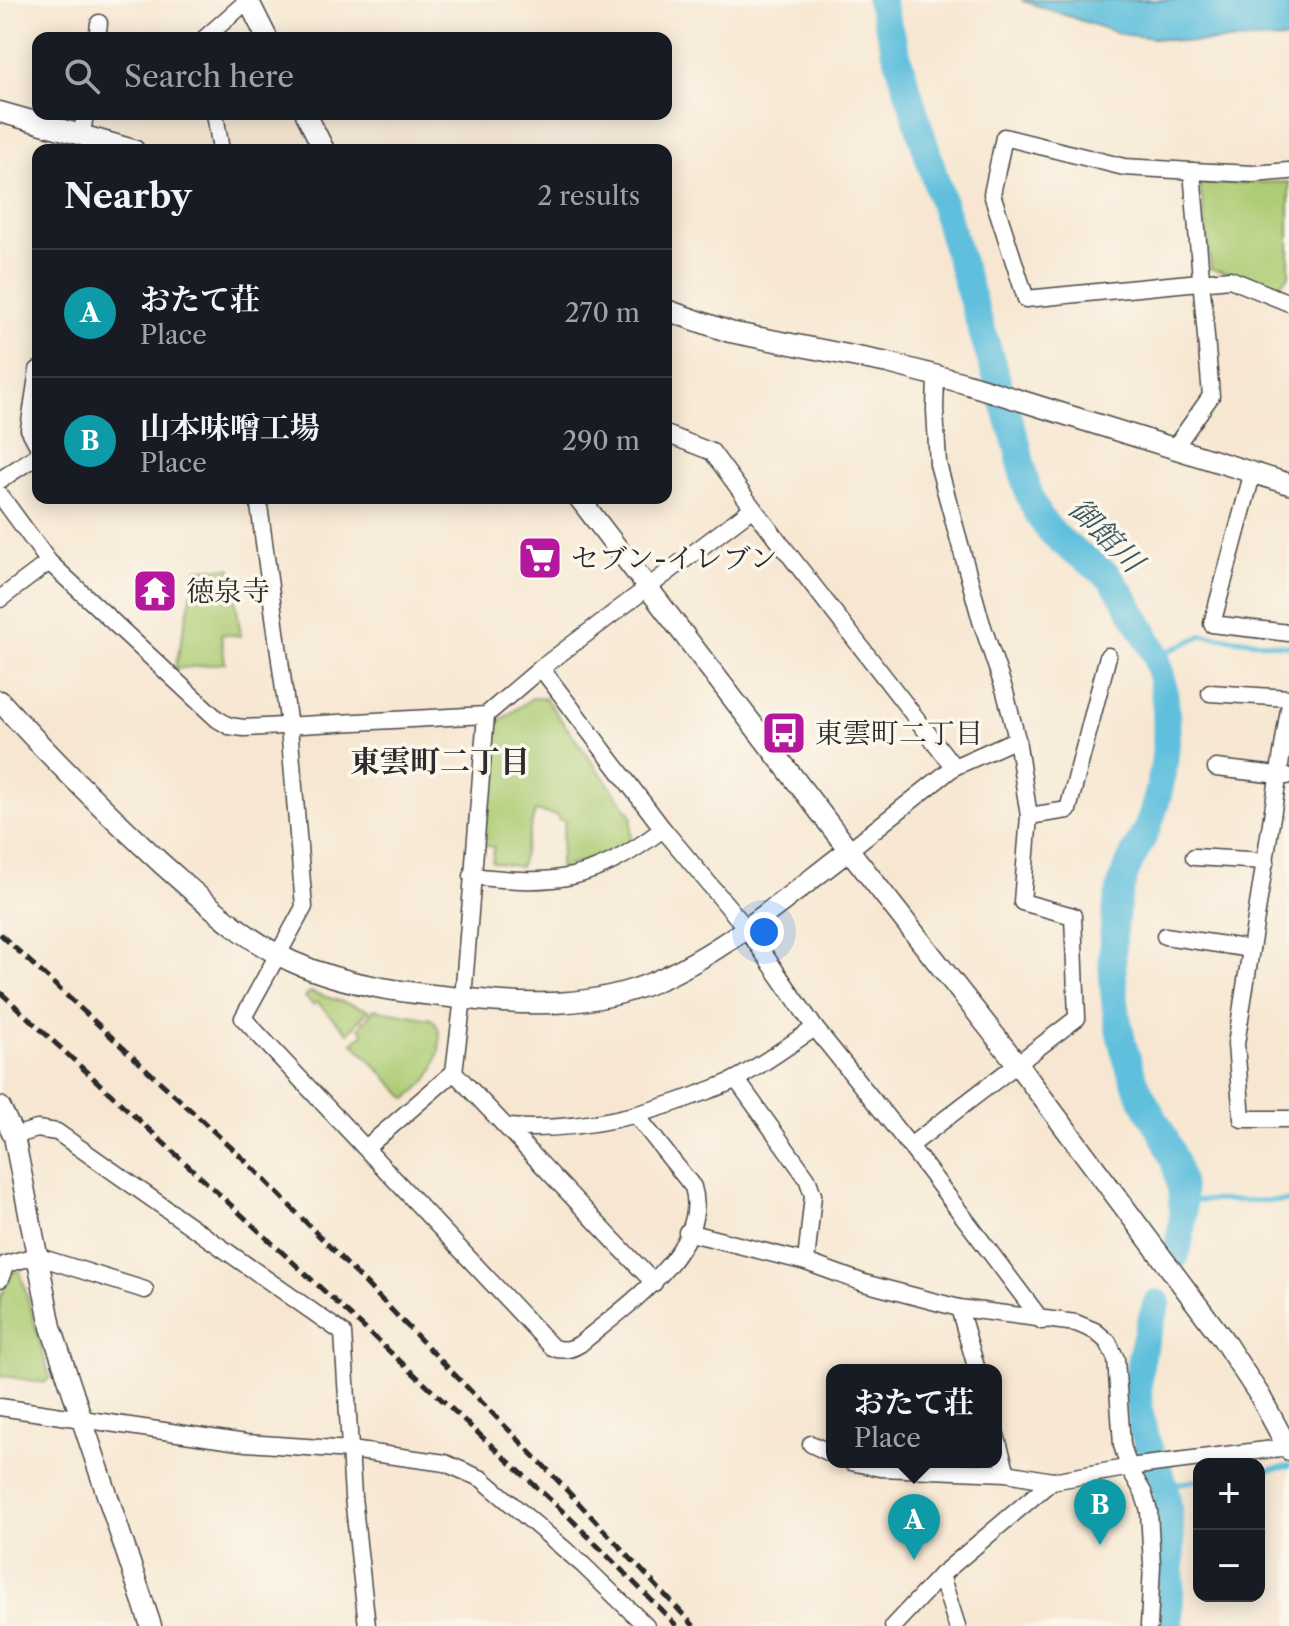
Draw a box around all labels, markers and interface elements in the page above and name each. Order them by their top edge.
search box [32,32,672,120]
icon: search [60,54,104,98]
text: Search here [124,58,294,95]
text: Nearby [64,175,192,217]
text: 2 results [537,180,640,212]
text: おたて荘 [140,281,260,318]
text: A [80,297,100,329]
text: 270 m [565,297,640,329]
text: Place [140,319,207,351]
text: 山本味噌工場 [140,409,320,446]
text: B [80,425,100,457]
text: 290 m [562,425,640,457]
text: Place [140,447,207,479]
water label: 御館川 [1061,490,1153,582]
supermarket icon: セブン-イレブン [516,534,564,582]
place label: セブン-イレブン [571,541,778,575]
temple icon: 徳泉寺 [131,567,179,615]
place label: 徳泉寺 [186,574,270,608]
bus stop icon: 東雲町二丁目 [760,709,808,757]
place label: 東雲町二丁目 [815,716,983,750]
district label: 東雲町二丁目 [350,743,530,780]
your location [744,912,784,952]
popup [826,1364,1002,1468]
text: おたて荘 [854,1384,974,1421]
text: Place [854,1422,921,1454]
map controls [1193,1458,1265,1602]
button: + [1193,1458,1265,1530]
pin: B [1074,1479,1126,1545]
pin: A [888,1494,940,1560]
button: − [1193,1530,1265,1602]

